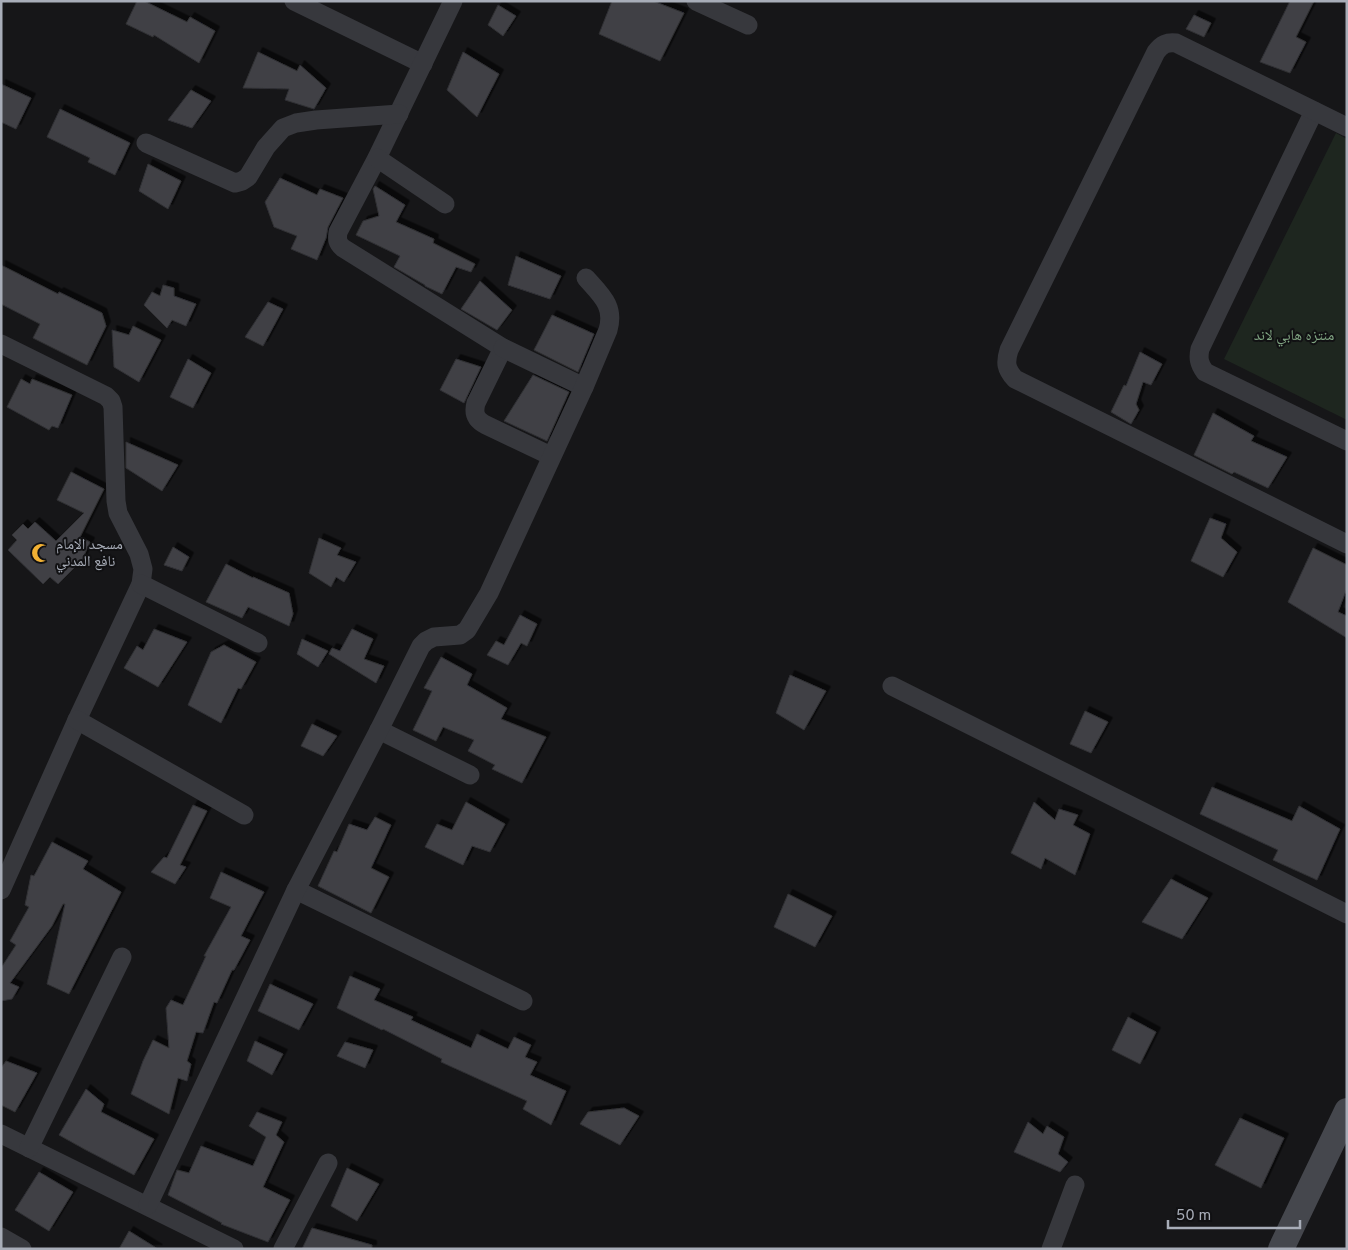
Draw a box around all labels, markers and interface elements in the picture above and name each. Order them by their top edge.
park label: منتزه هابي لاند [1254,327,1335,347]
place label: مسجد الإمام نافع المدني [56,536,123,573]
mosque icon: مسجد الإمام نافع المدني [30,542,52,564]
scale bar [1168,1198,1300,1230]
text: 50 m [1176,1207,1211,1226]

